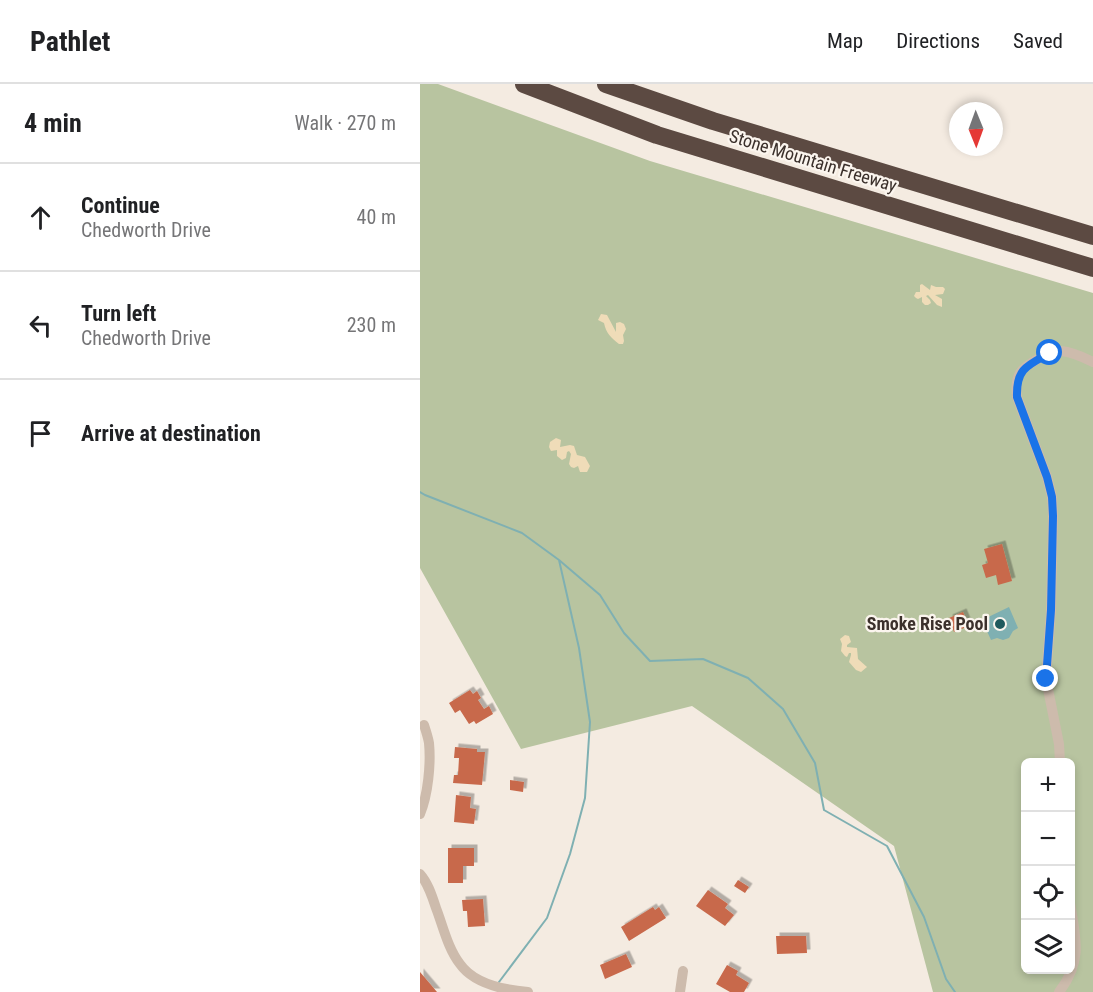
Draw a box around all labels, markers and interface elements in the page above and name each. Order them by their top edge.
text: Pathlet [30,25,110,58]
text: Map [827,29,863,53]
text: Directions [896,29,980,53]
text: Saved [1013,29,1063,53]
north arrow [949,102,1003,156]
text: 4 min [24,108,82,138]
text: Walk · 270 m [295,111,396,135]
street label: Stone Mountain Freeway [727,125,900,196]
text: Continue [81,193,160,218]
icon: ahead [24,201,57,234]
text: 40 m [357,205,396,229]
text: Chedworth Drive [81,218,211,242]
text: Turn left [81,301,156,326]
icon: left [24,309,57,342]
text: 230 m [347,313,396,337]
text: Chedworth Drive [81,326,211,350]
route start [1036,339,1062,365]
icon: arrive [24,417,57,450]
text: Arrive at destination [81,421,261,446]
place label: Smoke Rise Pool [867,613,988,634]
marker: Smoke Rise Pool [993,617,1007,631]
route end [1032,665,1058,691]
map controls [1021,758,1075,974]
button: + [1021,758,1075,812]
button: − [1021,812,1075,866]
button: locate [1021,866,1075,920]
button: layers [1021,920,1075,974]

